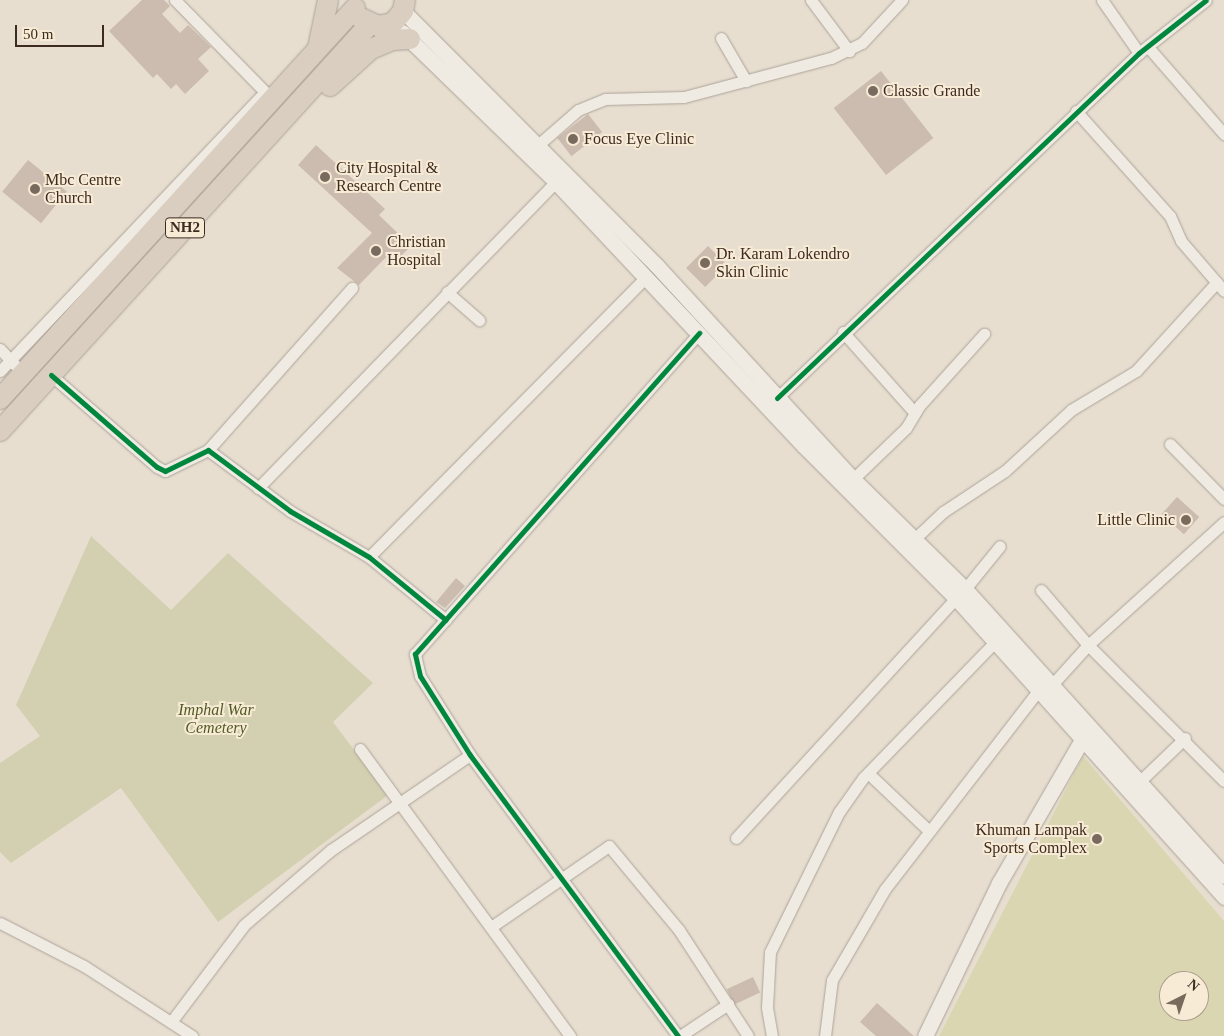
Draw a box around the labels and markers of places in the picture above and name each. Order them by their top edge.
place label: Classic Grande [883,81,980,101]
marker: Classic Grande [867,85,879,97]
place label: Focus Eye Clinic [584,129,694,149]
marker: Focus Eye Clinic [566,132,580,146]
place label: City Hospital & Research Centre [336,158,441,196]
place label: Mbc Centre Church [45,170,121,208]
marker: City Hospital & Research Centre [318,170,332,184]
marker: Mbc Centre Church [29,183,41,195]
place label: Christian Hospital [387,232,446,270]
marker: Christian Hospital [369,244,383,258]
place label: Dr. Karam Lokendro Skin Clinic [716,244,850,282]
marker: Dr. Karam Lokendro Skin Clinic [698,256,712,270]
place label: Little Clinic [1097,510,1175,530]
marker: Little Clinic [1179,513,1193,527]
place label: Khuman Lampak Sports Complex [975,820,1087,858]
marker: Khuman Lampak Sports Complex [1091,833,1103,845]

